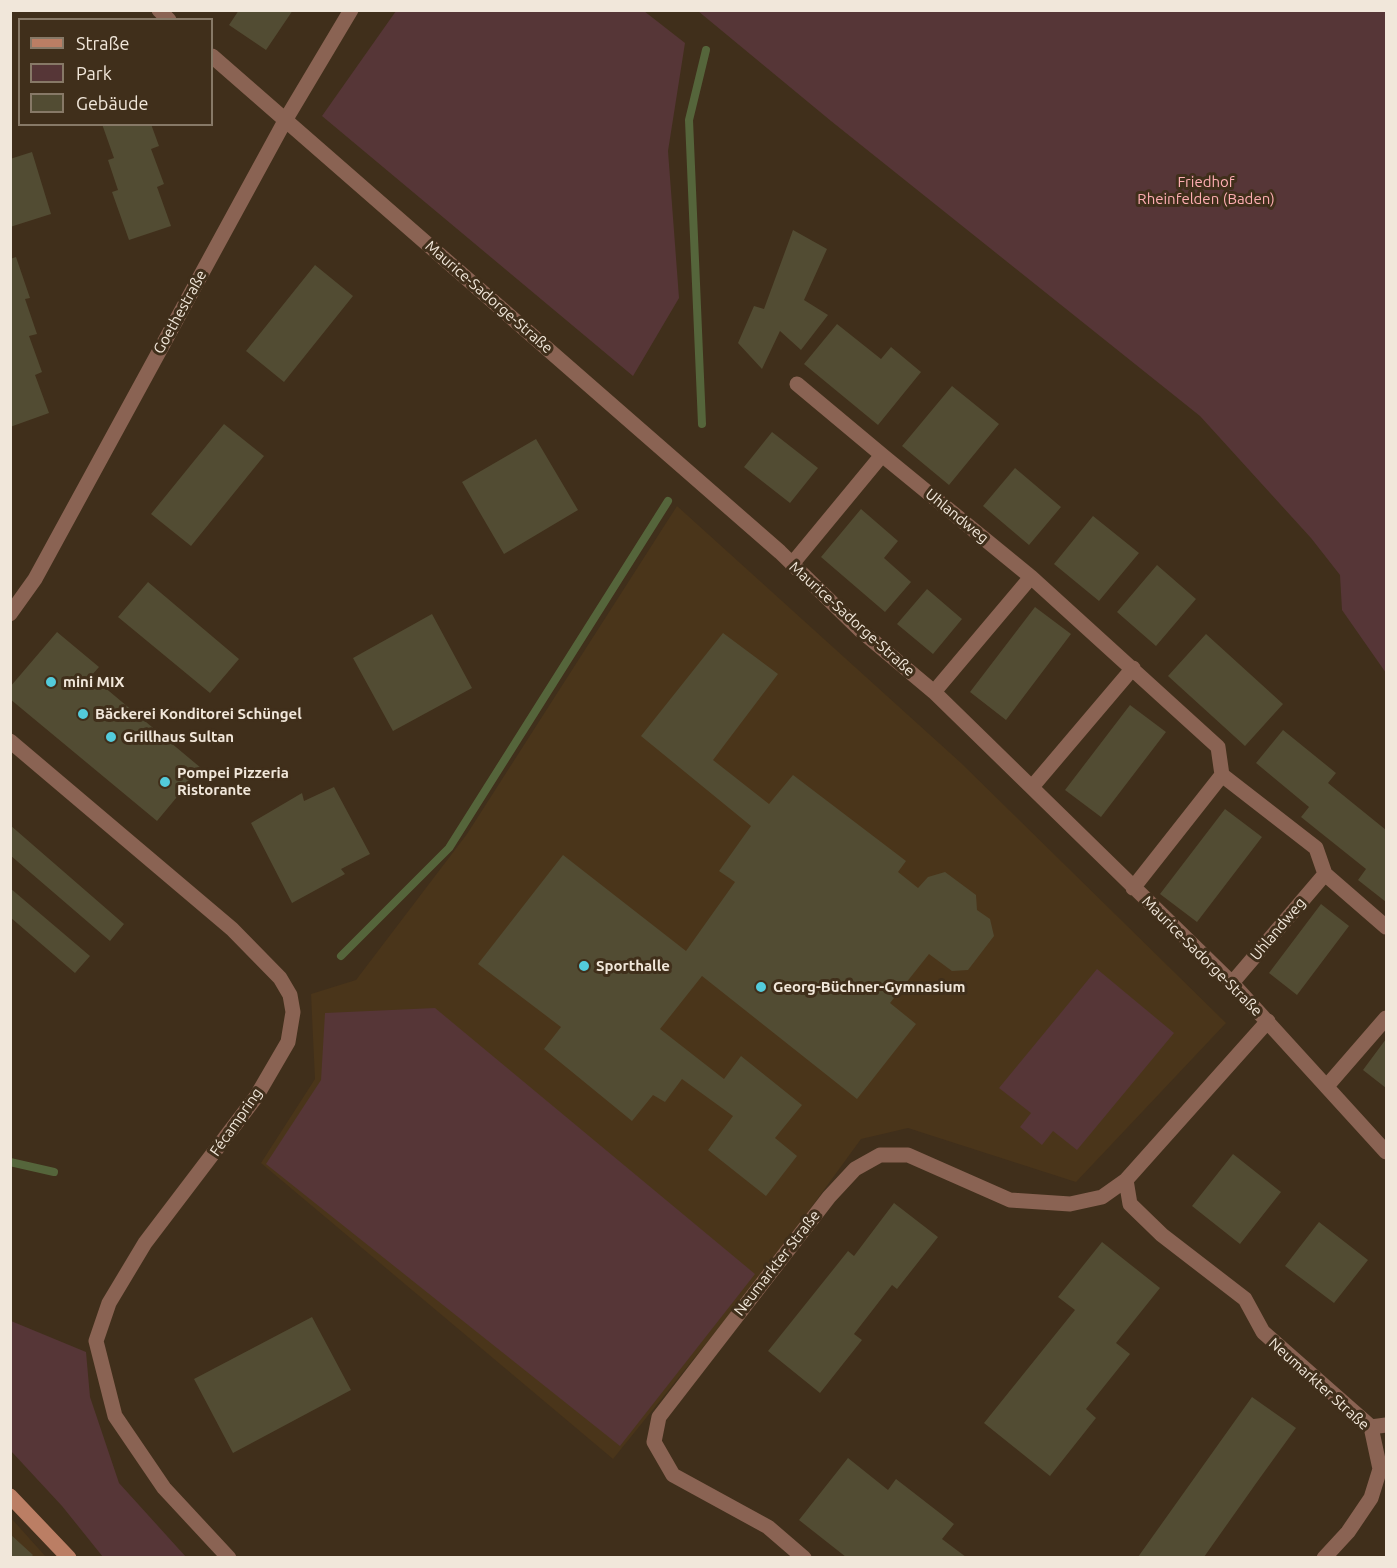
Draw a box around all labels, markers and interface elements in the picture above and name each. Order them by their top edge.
legend [18,18,213,126]
text: Straße [76,33,129,53]
text: Park [76,63,112,83]
text: Gebäude [76,93,148,113]
park label: Friedhof Rheinfelden (Baden) [1137,173,1275,208]
street label: Maurice-Sadorge-Straße [422,237,556,357]
street label: Goethestraße [150,267,210,357]
street label: Uhlandweg [922,485,992,547]
street label: Maurice-Sadorge-Straße [786,558,918,680]
place label: mini MIX [63,673,124,691]
marker: mini MIX [44,675,58,689]
place label: Bäckerei Konditorei Schüngel [95,705,302,723]
marker: Bäckerei Konditorei Schüngel [76,707,90,721]
place label: Grillhaus Sultan [123,728,234,746]
marker: Grillhaus Sultan [104,730,118,744]
place label: Pompei Pizzeria Ristorante [177,764,289,799]
marker: Pompei Pizzeria Ristorante [158,775,172,789]
street label: Maurice-Sadorge-Straße [1138,892,1266,1020]
street label: Uhlandweg [1247,894,1309,964]
place label: Sporthalle [596,957,670,975]
marker: Sporthalle [577,959,591,973]
place label: Georg-Büchner-Gymnasium [773,978,965,996]
marker: Georg-Büchner-Gymnasium [754,980,768,994]
street label: Fécampring [206,1084,266,1160]
street label: Neumarkter Straße [730,1207,824,1319]
street label: Neumarkter Straße [1265,1334,1373,1434]

